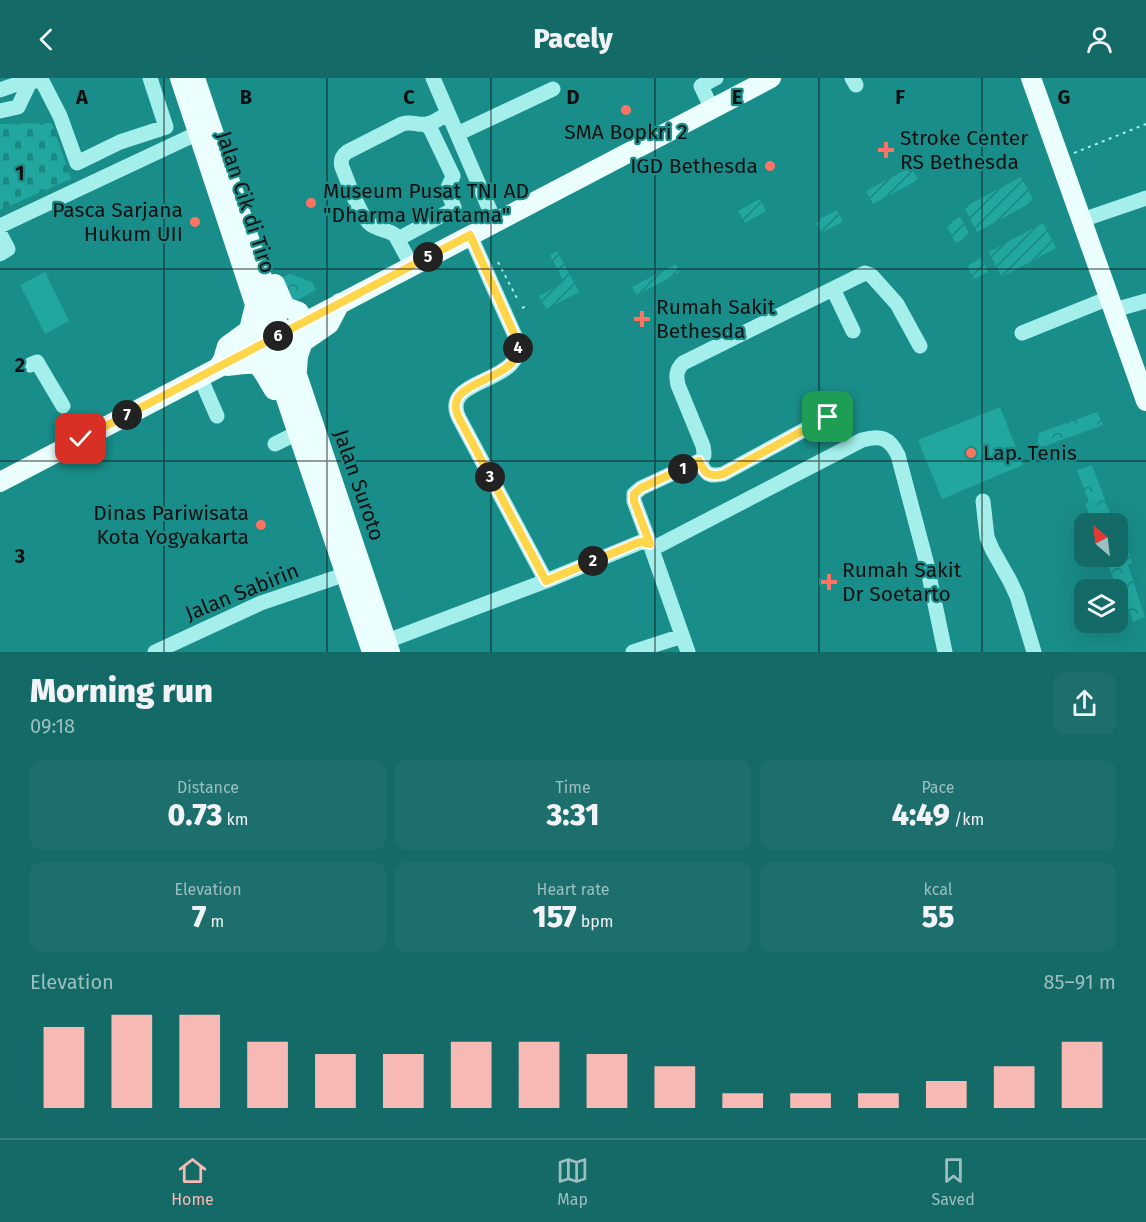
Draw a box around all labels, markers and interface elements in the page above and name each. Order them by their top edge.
icon: back [30,23,63,56]
text: Pacely [533,23,613,55]
icon: person [1083,23,1116,56]
text: A [75,85,89,109]
text: B [240,85,252,109]
text: C [403,85,415,109]
text: D [566,85,580,109]
text: E [732,85,742,109]
text: F [895,85,905,109]
text: G [1058,85,1070,109]
marker: SMA Bopkri 2 [619,103,633,117]
place label: SMA Bopkri 2 [564,119,688,145]
place label: Stroke Center RS Bethesda [900,125,1028,175]
street label: Jalan Cik di Tiro [211,128,281,276]
marker: Stroke Center RS Bethesda [877,141,895,159]
place label: IGD Bethesda [630,153,758,179]
marker: IGD Bethesda [763,159,777,173]
text: 1 [15,161,25,185]
place label: Museum Pusat TNI AD "Dharma Wiratama" [323,178,529,228]
marker: Museum Pusat TNI AD "Dharma Wiratama" [304,196,318,210]
place label: Pasca Sarjana Hukum UII [52,197,183,247]
marker: Pasca Sarjana Hukum UII [188,215,202,229]
pin: 5 [413,242,443,272]
text: 5 [424,247,432,266]
place label: Rumah Sakit Bethesda [656,294,776,344]
marker: Rumah Sakit Bethesda [633,310,651,328]
pin: 6 [263,321,293,351]
text: 6 [273,326,283,345]
pin: 4 [503,333,533,363]
text: 4 [513,338,523,357]
text: 2 [15,353,25,377]
pin [802,391,853,442]
pin: 7 [112,400,142,430]
icon: arrive [811,400,844,433]
text: 7 [123,405,131,424]
pin [55,413,106,464]
icon: check [64,422,97,455]
street label: Jalan Suroto [328,426,390,544]
place label: Lap. Tenis [983,440,1077,466]
marker: Lap. Tenis [964,446,978,460]
pin: 1 [668,454,698,484]
text: 1 [679,459,687,478]
pin: 3 [475,462,505,492]
text: 3 [486,467,494,486]
place label: Dinas Pariwisata Kota Yogyakarta [93,500,249,550]
north arrow [1074,513,1128,567]
map controls [1074,513,1128,633]
marker: Dinas Pariwisata Kota Yogyakarta [254,518,268,532]
text: 3 [14,544,25,568]
pin: 2 [578,546,608,576]
text: 2 [589,551,597,570]
street label: Jalan Sabirin [181,557,303,627]
place label: Rumah Sakit Dr Soetarto [842,557,962,607]
marker: Rumah Sakit Dr Soetarto [820,573,838,591]
button: layers [1074,579,1128,633]
text: Morning run [30,671,213,711]
button: share [1053,672,1116,735]
text: 09:18 [30,714,75,738]
text: Distance [177,778,239,797]
text: Time [555,778,591,797]
text: Pace [921,778,955,797]
text: 0.73 [167,797,222,833]
text: 3:31 [547,797,599,833]
text: 4:49 [892,797,950,833]
text: km [222,810,249,829]
text: /km [950,810,984,829]
text: Elevation [174,880,242,899]
text: Heart rate [537,880,609,899]
text: kcal [924,880,952,899]
text: 7 [192,899,206,935]
text: 157 [533,899,576,935]
text: 55 [922,899,954,935]
text: m [206,912,224,931]
text: bpm [576,912,613,931]
text: Elevation [30,970,114,994]
text: 85–91 m [1044,970,1116,994]
tab: Home [171,1154,214,1209]
tab: Map [556,1154,589,1209]
tab: Saved [932,1154,975,1209]

